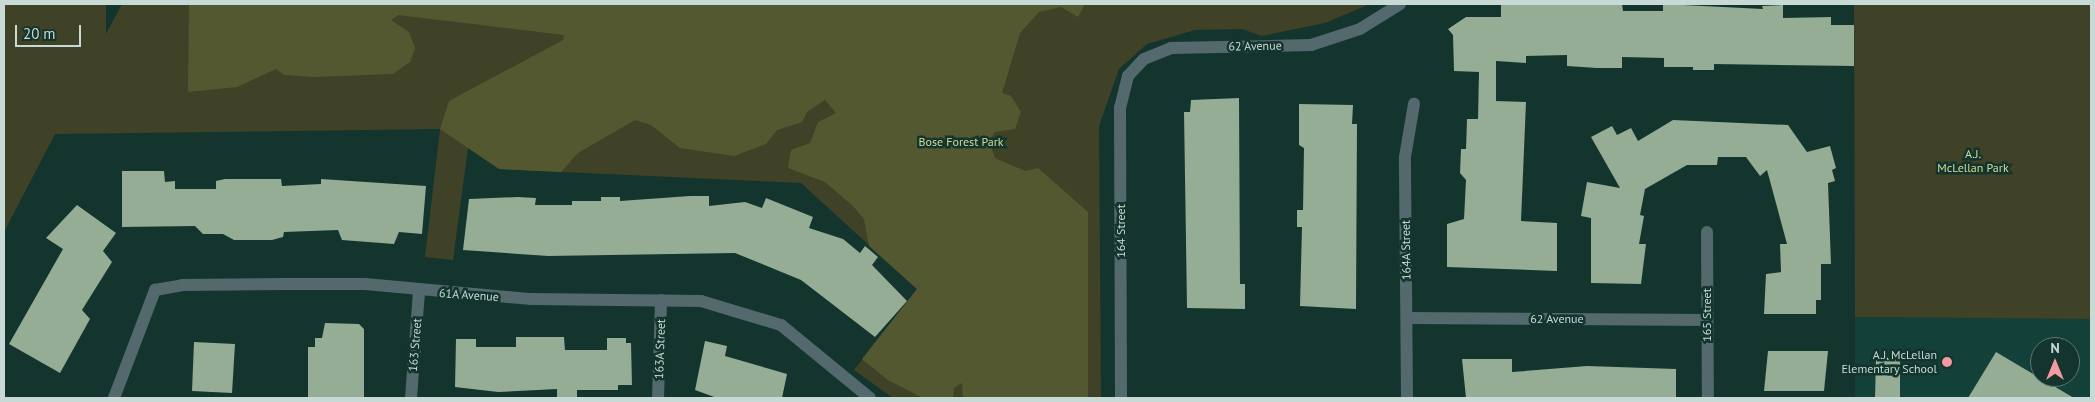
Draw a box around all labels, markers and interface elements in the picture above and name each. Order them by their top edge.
scale bar [18,15,84,47]
text: 20 m [23,24,56,43]
street label: 62 Avenue [1228,38,1282,54]
park label: Bose Forest Park [919,135,1003,149]
park label: A.J. McLellan Park [1937,147,2009,175]
street label: 164 Street [1114,204,1128,258]
street label: 164A Street [1398,220,1414,280]
street label: 61A Avenue [438,286,500,304]
street label: 165 Street [1700,288,1714,342]
street label: 62 Avenue [1530,312,1584,326]
street label: 163 Street [405,318,425,372]
street label: 163A Street [652,319,668,379]
north arrow [2030,337,2080,387]
text: N [2050,339,2060,357]
place label: A.J. McLellan Elementary School [1841,348,1937,376]
marker: A.J. McLellan Elementary School [1941,356,1953,368]

